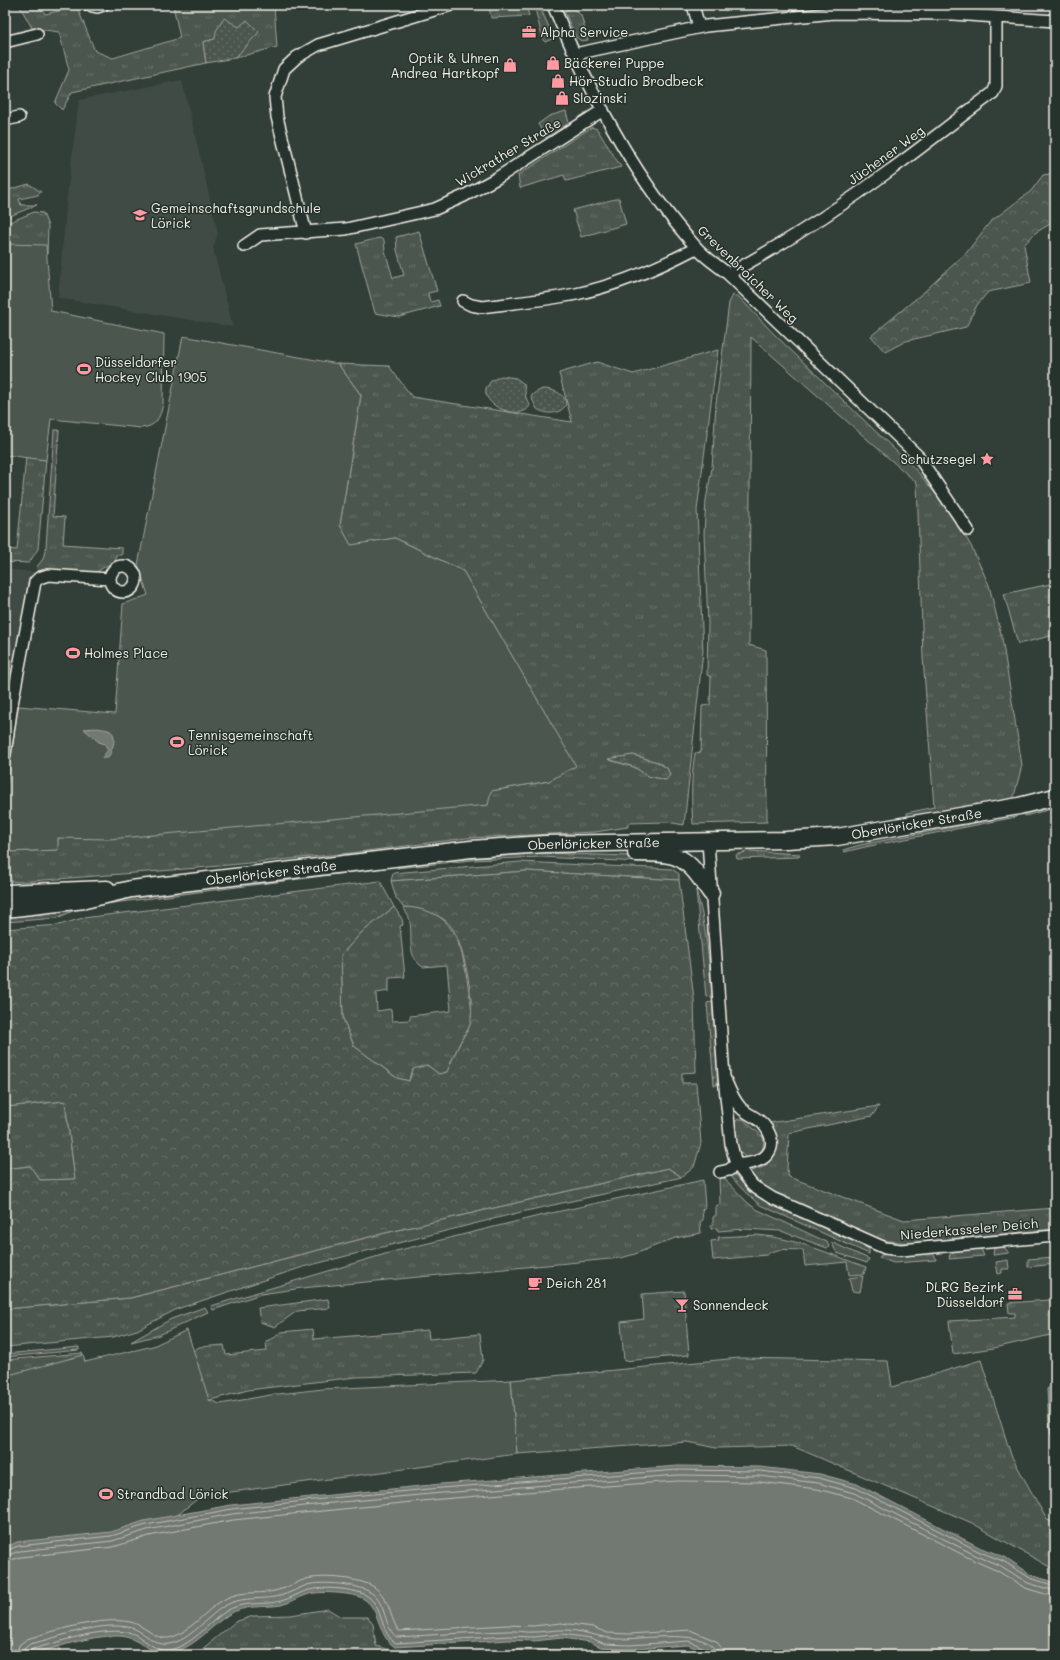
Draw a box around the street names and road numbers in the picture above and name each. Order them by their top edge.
street label: Wickrather Straße [452,113,564,190]
street label: Jüchener Weg [844,121,927,188]
street label: Grevenbroicher Weg [694,221,802,326]
street label: Oberlöricker Straße [850,804,983,842]
street label: Oberlöricker Straße [527,833,660,853]
street label: Oberlöricker Straße [205,856,338,888]
street label: Niederkasseler Deich [899,1214,1038,1243]

